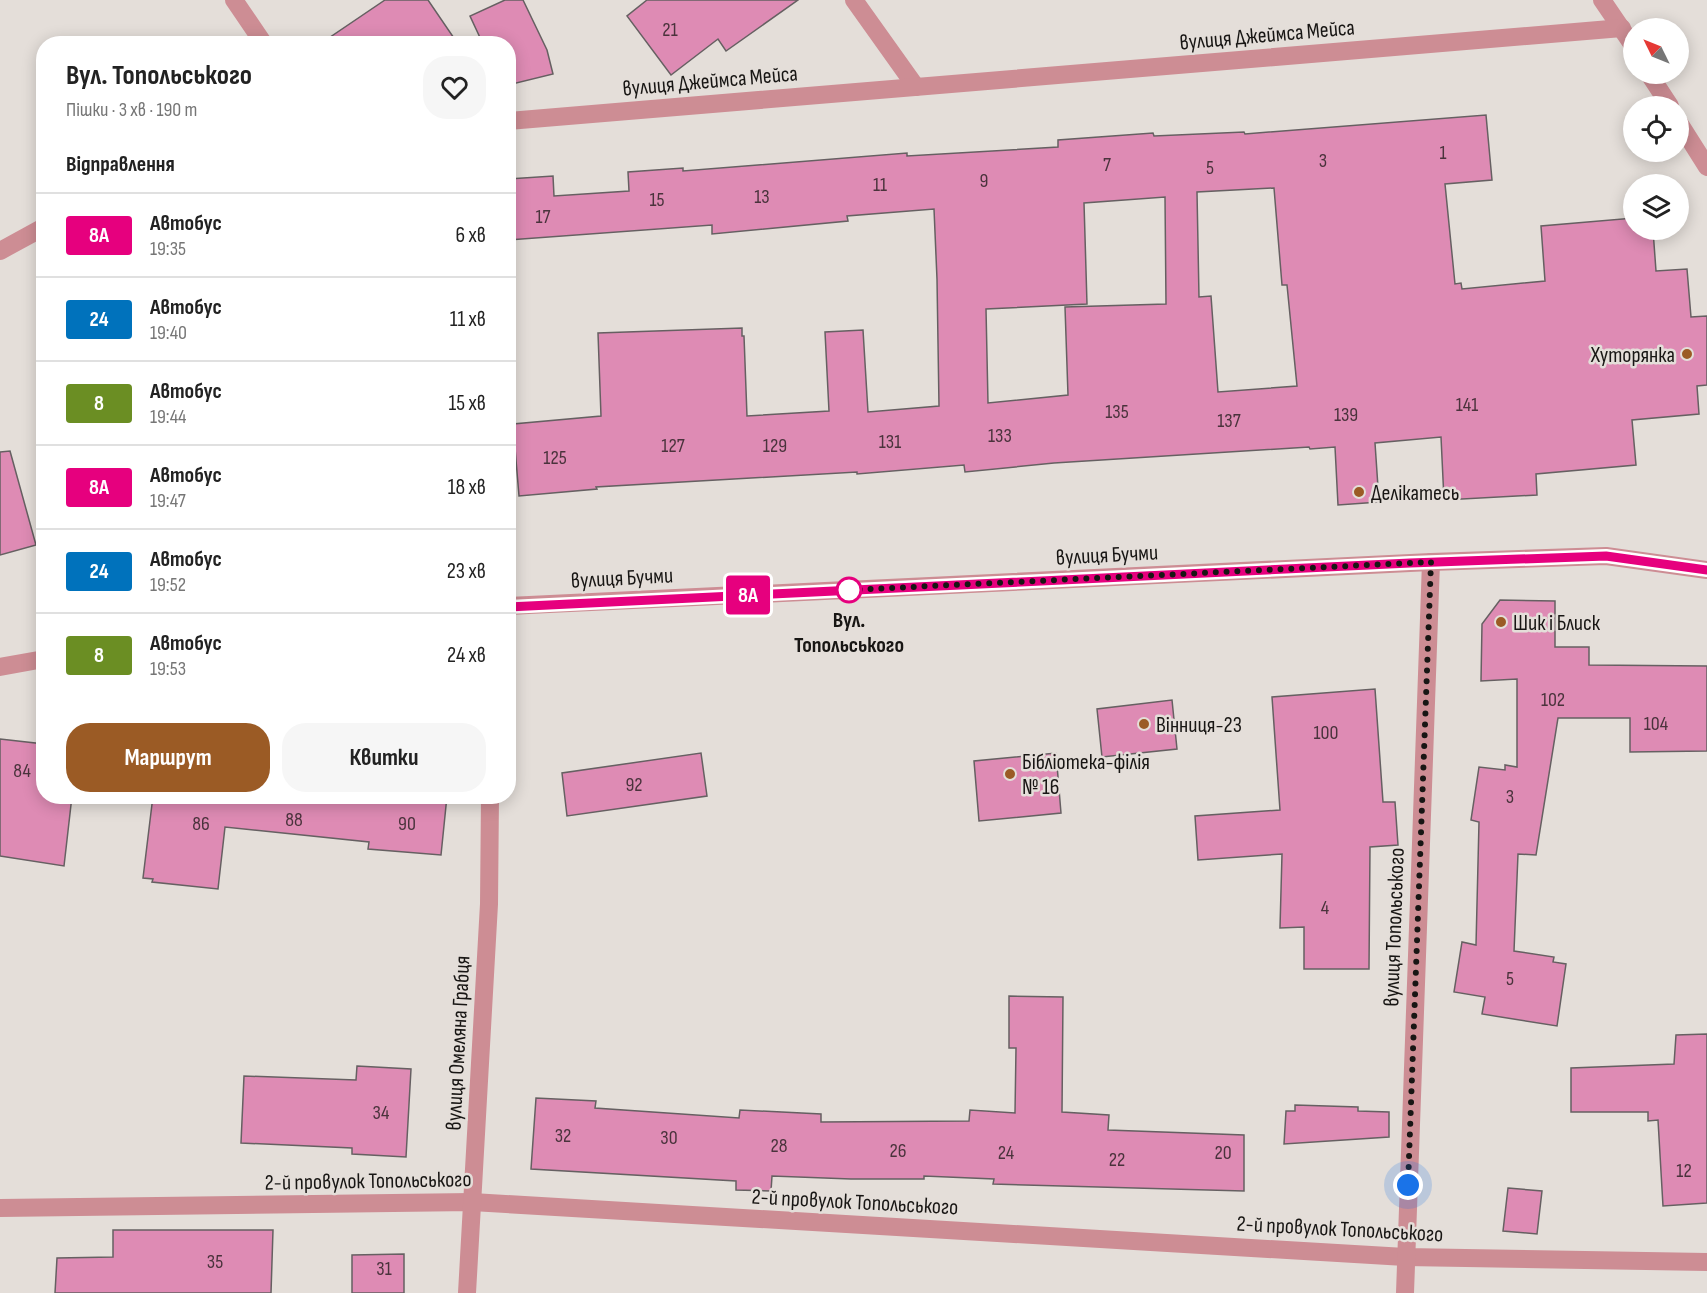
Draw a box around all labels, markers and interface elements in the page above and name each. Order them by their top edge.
street label: вулиця Джеймса Мейса [1178,14,1356,57]
house number: 21 [662,18,678,42]
north arrow [1623,18,1689,84]
map controls [1623,18,1689,240]
button: heart [423,56,486,119]
text: Вул. Топольського [66,59,252,92]
street label: вулиця Джеймса Мейса [621,60,799,103]
button: locate [1623,96,1689,162]
text: Пішки · 3 хв · 190 m [66,98,197,122]
house number: 1 [1440,141,1447,165]
house number: 3 [1319,149,1327,173]
text: Відправлення [66,151,175,178]
house number: 7 [1103,153,1111,177]
house number: 5 [1206,156,1214,180]
house number: 9 [980,169,988,193]
house number: 11 [873,173,887,197]
button: layers [1623,174,1689,240]
house number: 13 [754,185,770,209]
house number: 15 [649,188,665,212]
house number: 17 [536,205,550,229]
text: Автобус [150,210,222,237]
text: 6 хв [455,222,486,249]
text: 8А [89,223,109,248]
text: 19:35 [150,237,186,261]
text: Автобус [150,294,222,321]
text: 11 хв [450,306,486,333]
text: 24 [90,307,108,332]
text: 19:40 [150,321,187,345]
place label: Хуторянка [1590,342,1675,369]
marker: Хуторянка [1680,347,1694,361]
text: Автобус [150,378,222,405]
text: 15 хв [449,390,486,417]
text: 8 [94,391,104,416]
house number: 141 [1456,393,1478,417]
house number: 135 [1105,400,1129,424]
house number: 139 [1334,403,1358,427]
text: 19:44 [150,405,186,429]
house number: 137 [1217,409,1241,433]
house number: 133 [988,424,1012,448]
house number: 131 [879,430,901,454]
house number: 127 [661,434,685,458]
house number: 129 [763,434,787,458]
house number: 125 [543,446,567,470]
text: Автобус [150,462,222,489]
text: 18 хв [448,474,486,501]
text: 8А [89,475,109,500]
place label: Делікатесь [1371,480,1459,507]
marker: Делікатесь [1352,485,1366,499]
text: 19:47 [150,489,186,513]
street label: вулиця Бучми [1055,539,1159,572]
text: Автобус [150,546,222,573]
text: 23 хв [447,558,486,585]
text: 24 [90,559,108,584]
street label: вулиця Бучми [570,562,674,595]
text: 19:52 [150,573,186,597]
line badge: 8А [721,576,775,614]
marker: Вул. Топольського [836,577,862,603]
text: 8А [738,583,758,608]
place label: Вул. Топольського [794,607,904,659]
place label: Шик і Блиск [1513,610,1601,637]
marker: Шик і Блиск [1494,615,1508,629]
text: Автобус [150,630,222,657]
text: 24 хв [447,642,486,669]
text: 8 [94,643,104,668]
text: 19:53 [150,657,186,681]
house number: 102 [1541,688,1565,712]
place label: Вінниця-23 [1156,712,1242,739]
house number: 104 [1644,712,1668,736]
marker: Вінниця-23 [1137,717,1151,731]
house number: 100 [1314,721,1338,745]
button: Маршрут [66,723,270,792]
button: Квитки [282,723,486,792]
place label: Бібліотека-філія № 16 [1022,749,1150,801]
house number: 84 [13,759,31,783]
marker: Бібліотека-філія № 16 [1003,767,1017,781]
house number: 92 [625,773,643,797]
house number: 3 [1506,785,1514,809]
house number: 88 [285,808,303,832]
house number: 86 [192,812,210,836]
house number: 90 [398,812,416,836]
street label: вулиця Топольського [1378,847,1411,1007]
house number: 4 [1321,896,1329,920]
street label: вулиця Омеляна Грабця [440,955,477,1131]
house number: 5 [1506,967,1514,991]
house number: 34 [373,1101,389,1125]
house number: 32 [555,1124,571,1148]
house number: 30 [660,1126,678,1150]
house number: 28 [771,1134,788,1158]
house number: 26 [890,1139,907,1163]
house number: 24 [998,1141,1014,1165]
house number: 20 [1214,1141,1232,1165]
house number: 22 [1109,1148,1125,1172]
house number: 12 [1676,1159,1692,1183]
street label: 2-й провулок Топольського [264,1166,472,1197]
your location [1393,1170,1423,1200]
street label: 2-й провулок Топольського [751,1184,959,1221]
street label: 2-й провулок Топольського [1236,1211,1444,1248]
house number: 35 [207,1250,223,1274]
house number: 31 [376,1257,392,1281]

